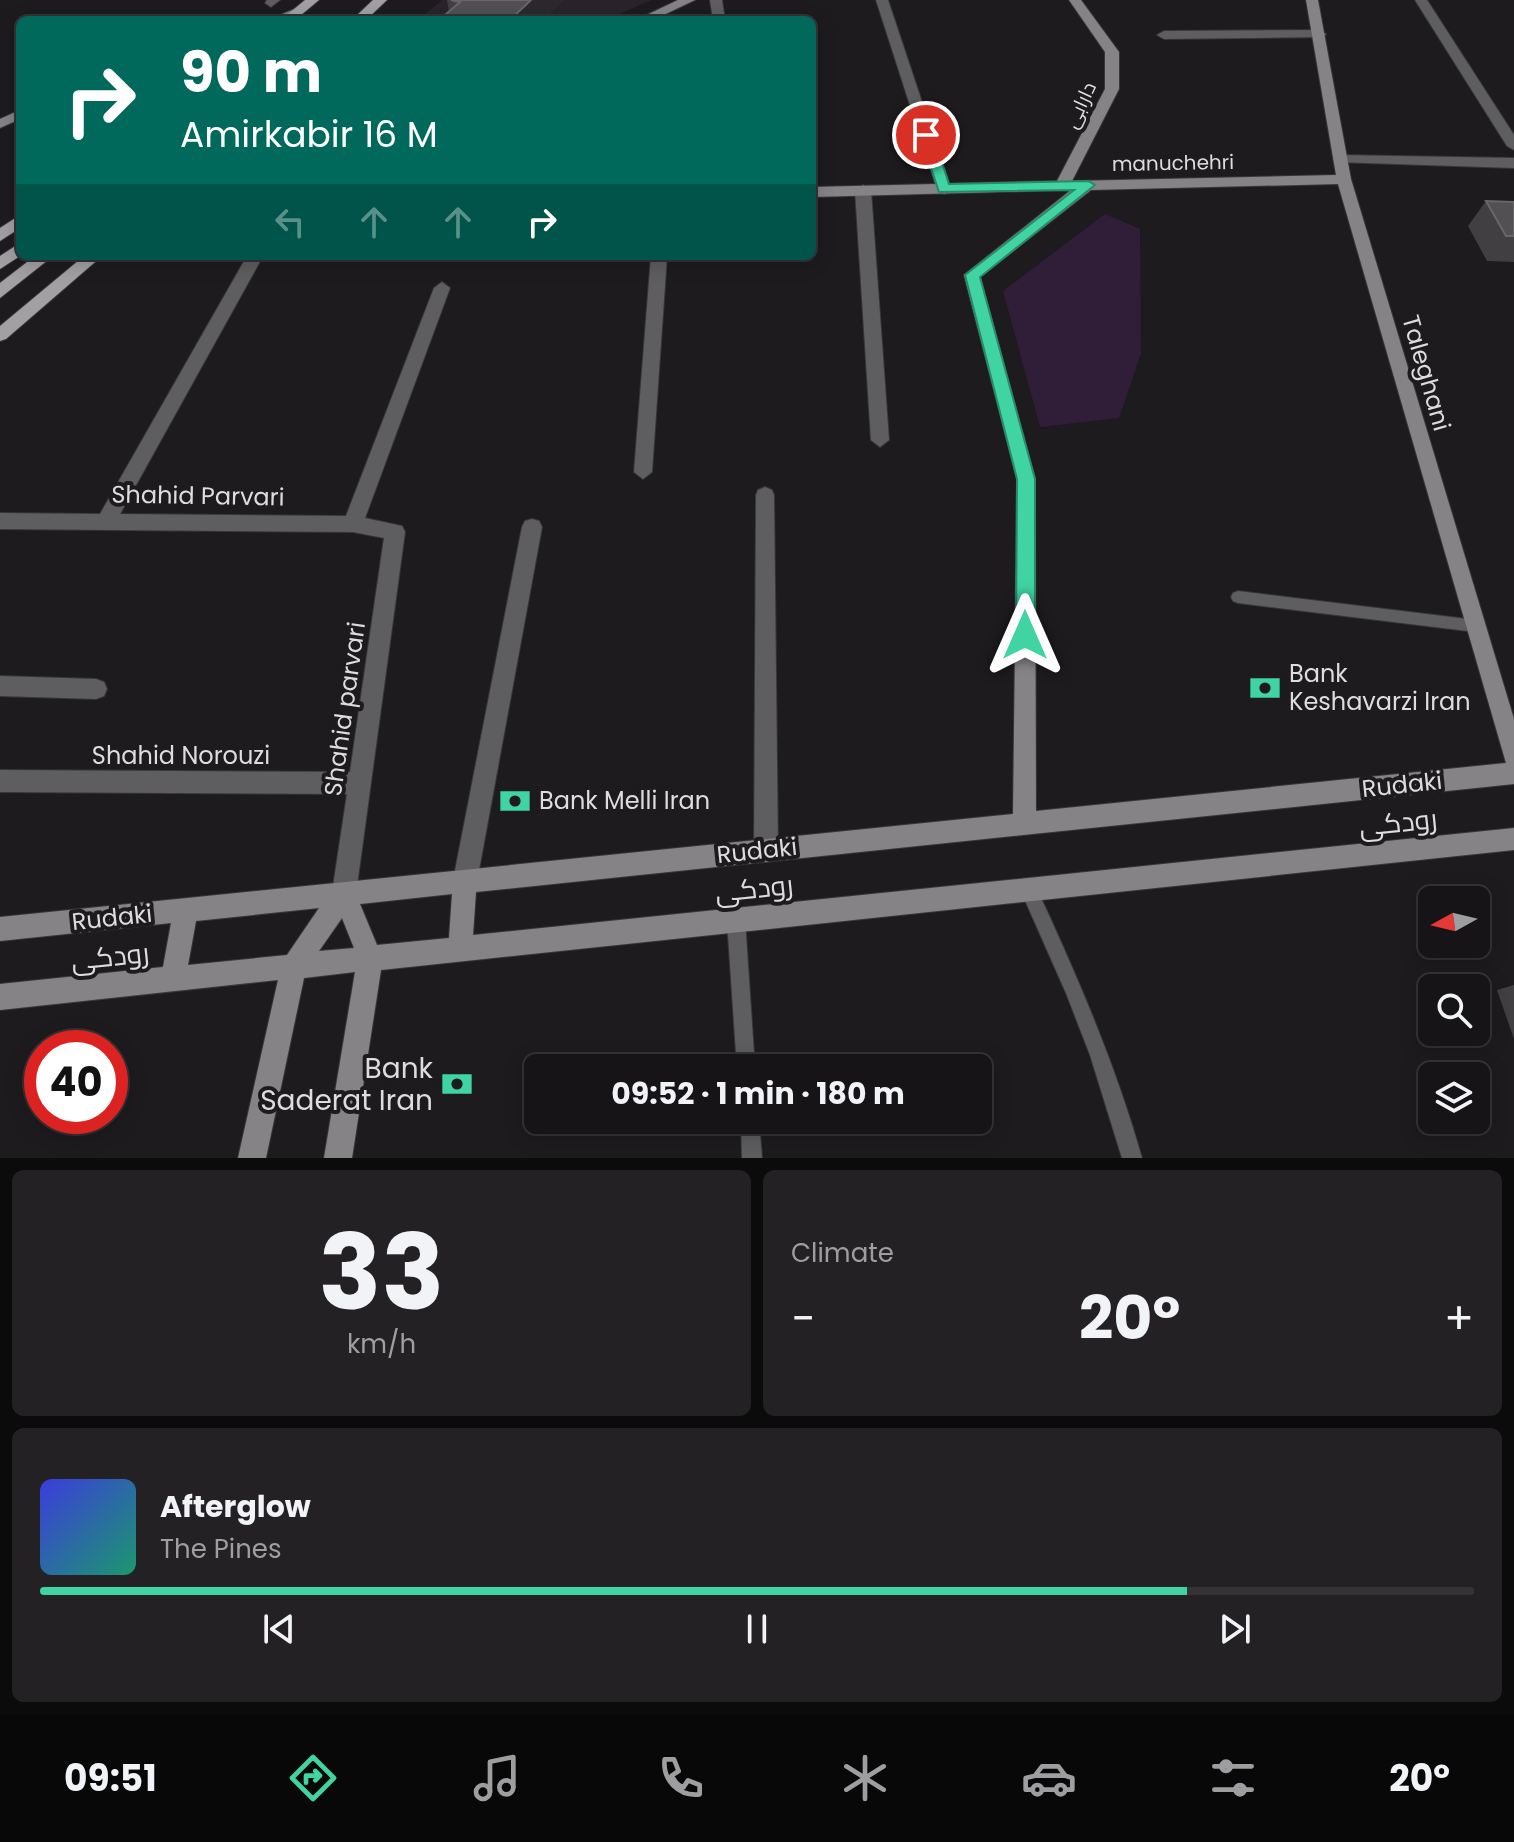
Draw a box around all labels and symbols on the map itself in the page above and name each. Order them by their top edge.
street label: دارابی [1057,77,1103,133]
pin [892,101,960,169]
street label: manuchehri [1112,148,1234,178]
street label: Taleghani [1394,311,1459,435]
street label: Shahid Parvari [111,477,285,514]
position arrow [983,593,1067,677]
street label: Shahid parvari [316,620,373,798]
place label: Bank Keshavarzi Iran [1289,657,1471,718]
bank icon: Bank Keshavarzi Iran [1248,671,1282,705]
street label: Shahid Norouzi [92,739,270,772]
street label: Rudaki [1360,764,1444,805]
bank icon: Bank Melli Iran [498,784,532,818]
place label: Bank Melli Iran [539,784,710,817]
street label: رودکی [1357,799,1439,846]
street label: Rudaki [715,830,799,871]
street label: رودکی [713,865,795,912]
north arrow [1418,886,1490,958]
street label: Rudaki [70,897,154,938]
street label: رودکی [69,933,151,980]
speed limit sign: 40 [24,1030,128,1134]
place label: Bank Saderat Iran [260,1049,434,1120]
bank icon: Bank Saderat Iran [440,1067,474,1101]

